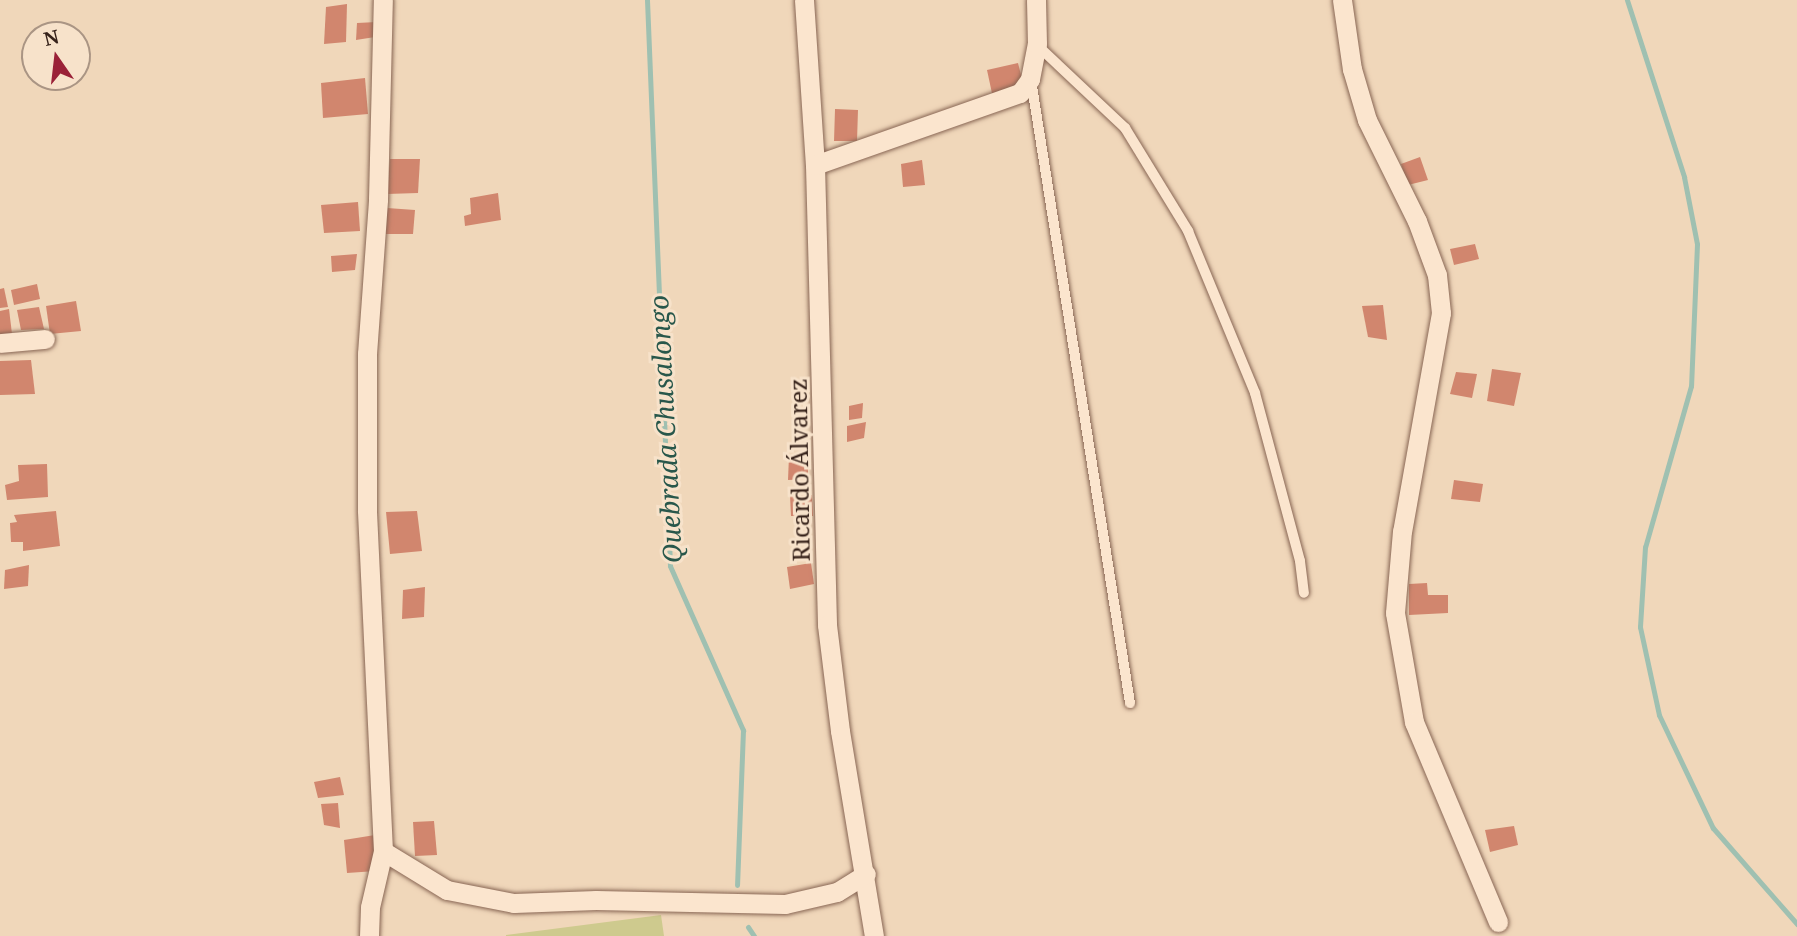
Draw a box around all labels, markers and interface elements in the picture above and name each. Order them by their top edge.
north arrow [21,21,91,91]
text: N [41,23,62,52]
water label: Quebrada Chusalongo [643,294,689,564]
street label: Ricardo Álvarez [783,378,815,562]

